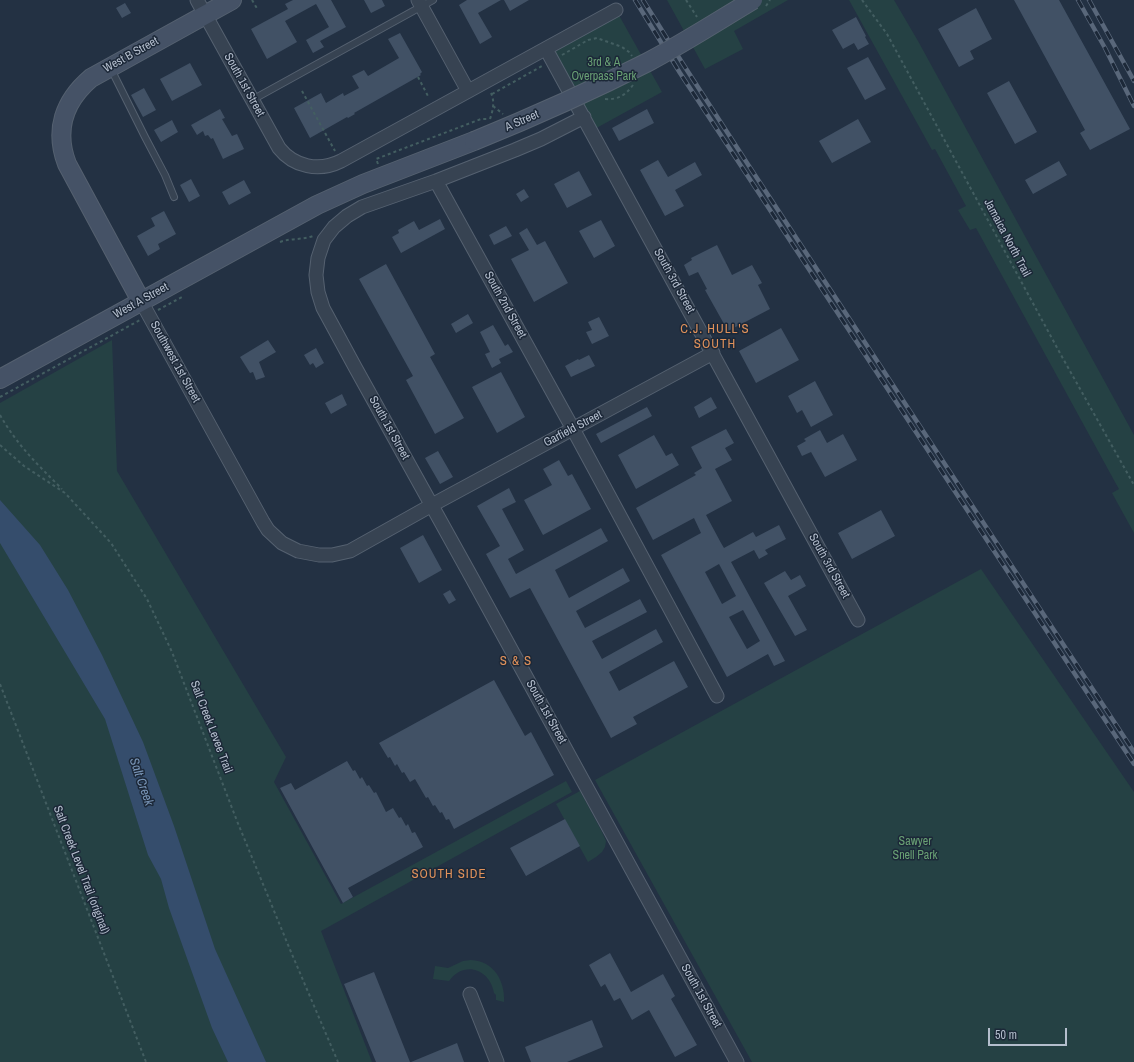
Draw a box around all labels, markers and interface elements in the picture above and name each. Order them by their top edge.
street label: West B Street [101,34,161,76]
street label: South 1st Street [221,51,267,119]
park label: 3rd & A Overpass Park [571,56,637,84]
street label: A Street [503,107,541,135]
street label: Jamaica North Trail [980,197,1034,279]
street label: South 3rd Street [650,246,698,316]
street label: South 2nd Street [481,269,529,341]
street label: West A Street [111,280,171,322]
street label: Southwest 1st Street [147,319,203,405]
district label: C.J. HULL'S SOUTH [680,322,750,353]
street label: South 1st Street [366,394,412,462]
street label: Garfield Street [541,408,605,450]
street label: South 3rd Street [805,531,853,601]
district label: S & S [500,654,532,670]
street label: South 1st Street [523,678,569,746]
street label: Salt Creek Levee Trail [187,679,235,775]
water label: Salt Creek [126,756,156,808]
street label: Salt Creek Level Trail (original) [50,804,112,936]
park label: Sawyer Snell Park [893,835,937,863]
district label: SOUTH SIDE [411,867,487,883]
street label: South 1st Street [678,962,724,1030]
scale bar [990,1020,1069,1046]
text: 50 m [995,1027,1017,1043]

